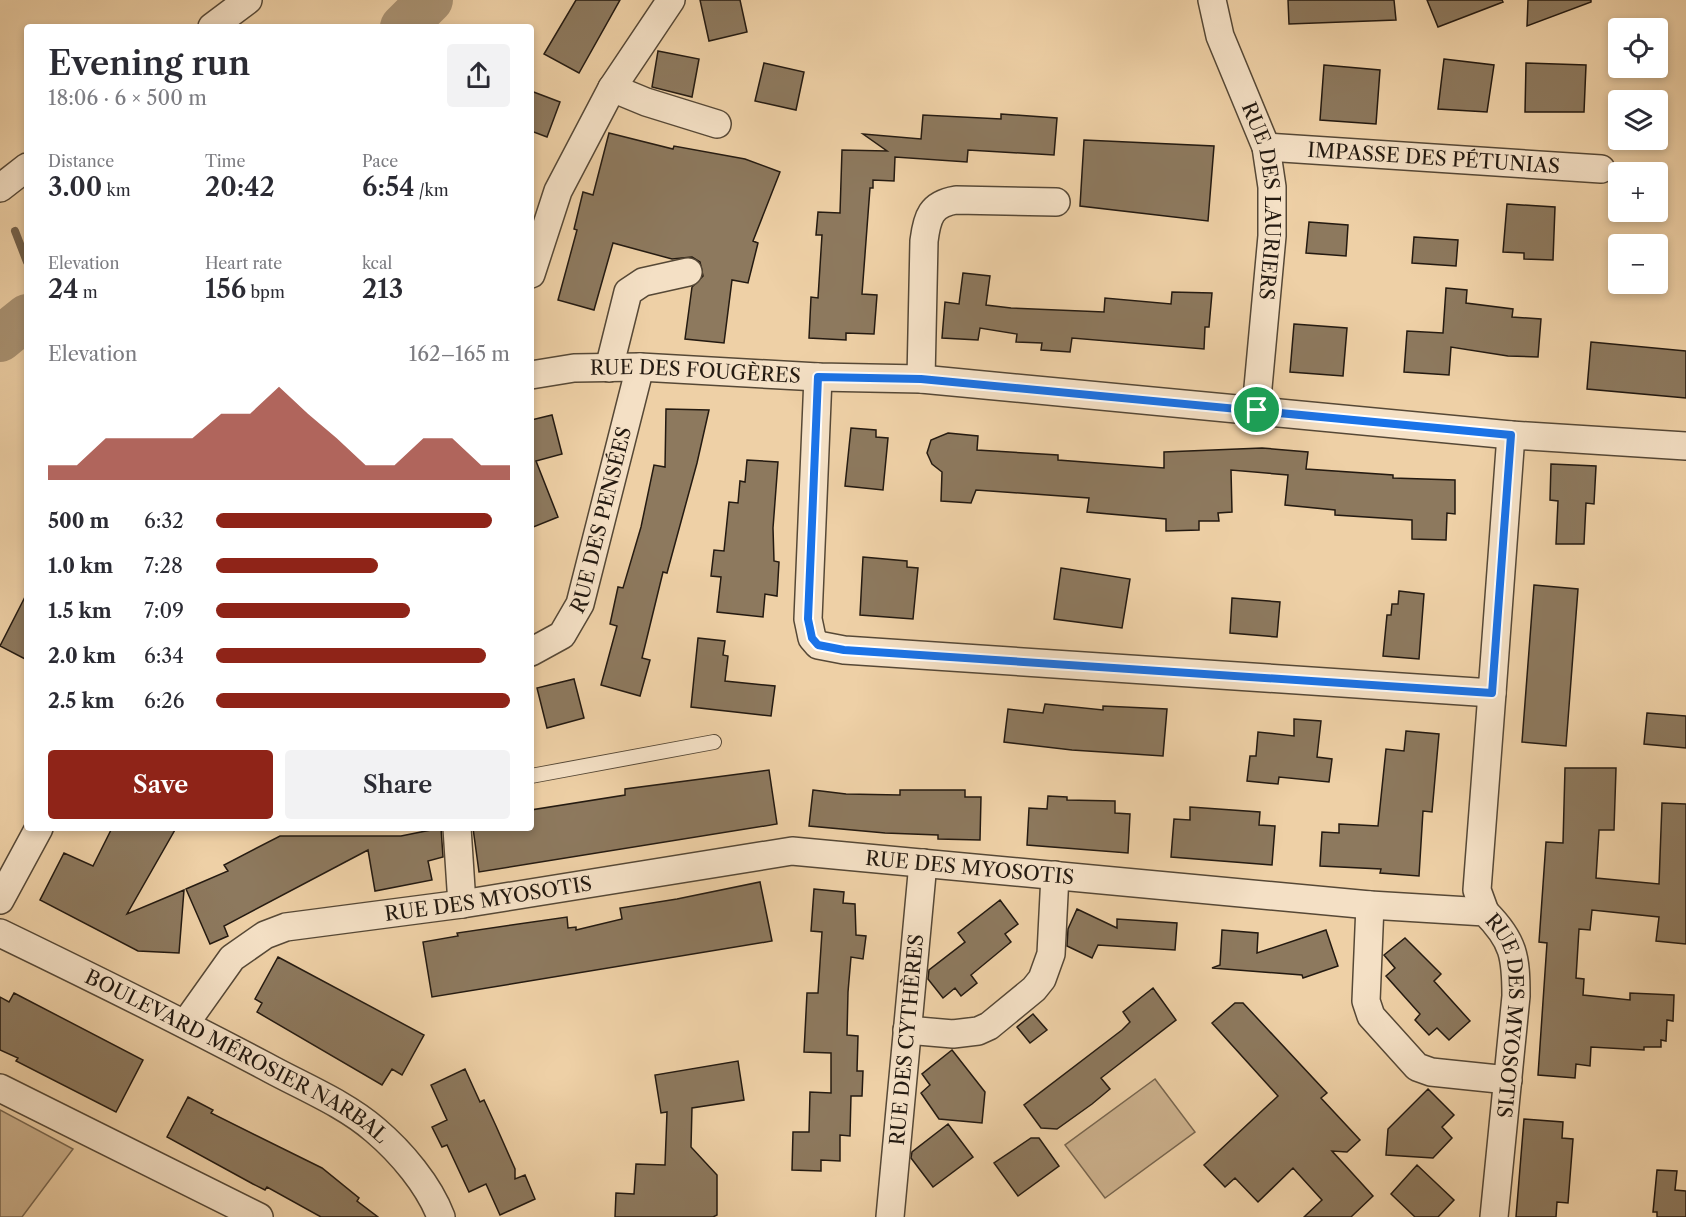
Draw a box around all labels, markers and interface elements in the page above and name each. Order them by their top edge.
map controls [1608,18,1668,294]
button: locate [1608,18,1668,78]
text: Evening run [48,43,250,84]
button: share [447,44,510,107]
text: 18:06 · 6 × 500 m [48,86,207,110]
button: layers [1608,90,1668,150]
street label: RUE DES LAURIERS [1237,98,1284,301]
street label: IMPASSE DES PÉTUNIAS [1307,138,1561,178]
text: Distance [48,151,114,171]
text: Time [205,151,245,171]
text: Pace [362,151,398,171]
button: + [1608,162,1668,222]
text: 3.00 [48,171,102,203]
text: 20:42 [205,171,275,203]
text: 6:54 [362,171,415,203]
text: km [102,180,131,200]
text: /km [415,180,449,200]
button: − [1608,234,1668,294]
text: Elevation [48,253,119,273]
text: Heart rate [205,253,282,273]
text: kcal [362,253,392,273]
text: 24 [48,273,79,305]
text: 156 [205,273,246,305]
text: 213 [362,273,403,305]
text: m [79,282,98,302]
text: bpm [246,282,285,302]
text: Elevation [48,342,137,366]
text: 162–165 m [409,342,510,366]
street label: RUE DES FOUGÈRES [590,355,801,388]
pin [1231,384,1282,435]
icon: arrive [1240,393,1273,426]
street label: RUE DES PENSÉES [565,424,636,618]
text: 500 m [48,509,109,533]
text: 6:32 [144,509,184,533]
text: 1.0 km [48,554,113,578]
text: 7:28 [144,554,183,578]
text: 1.5 km [48,599,112,623]
text: 7:09 [144,599,184,623]
text: 2.0 km [48,644,116,668]
text: 6:34 [144,644,184,668]
text: 2.5 km [48,689,115,713]
text: 6:26 [144,689,185,713]
button: Save [48,750,273,819]
button: Share [285,750,510,819]
street label: RUE DES MYOSOTIS [864,846,1075,889]
street label: RUE DES MYOSOTIS [383,871,594,926]
street label: RUE DES MYOSOTIS [1480,908,1528,1119]
street label: RUE DES CYTHÈRES [885,933,928,1146]
street label: BOULEVARD MÉROSIER NARBAL [81,964,393,1148]

